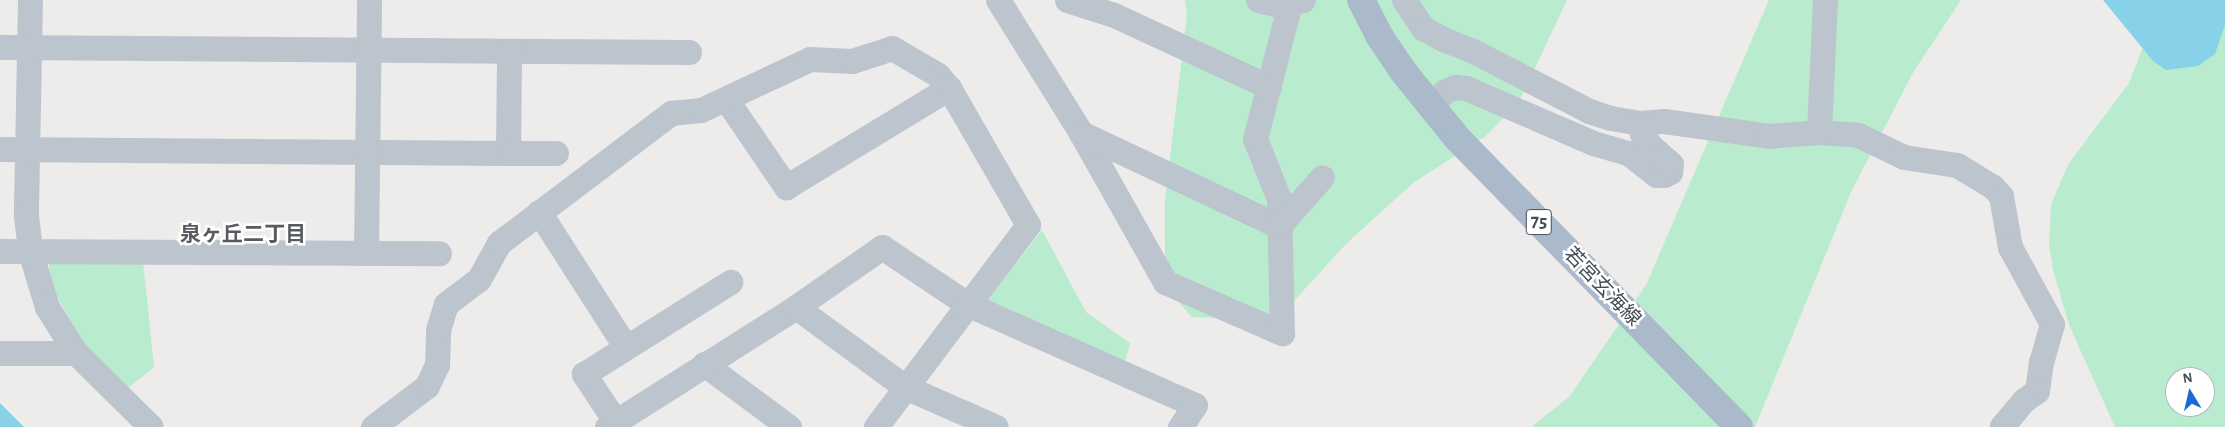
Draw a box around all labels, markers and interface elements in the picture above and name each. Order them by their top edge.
road number: 75 [1525,206,1553,238]
district label: 泉ヶ丘二丁目 [180,222,306,248]
street label: 若宮玄海線 [1559,243,1645,331]
north arrow [2165,367,2215,417]
text: N [2182,370,2194,386]

